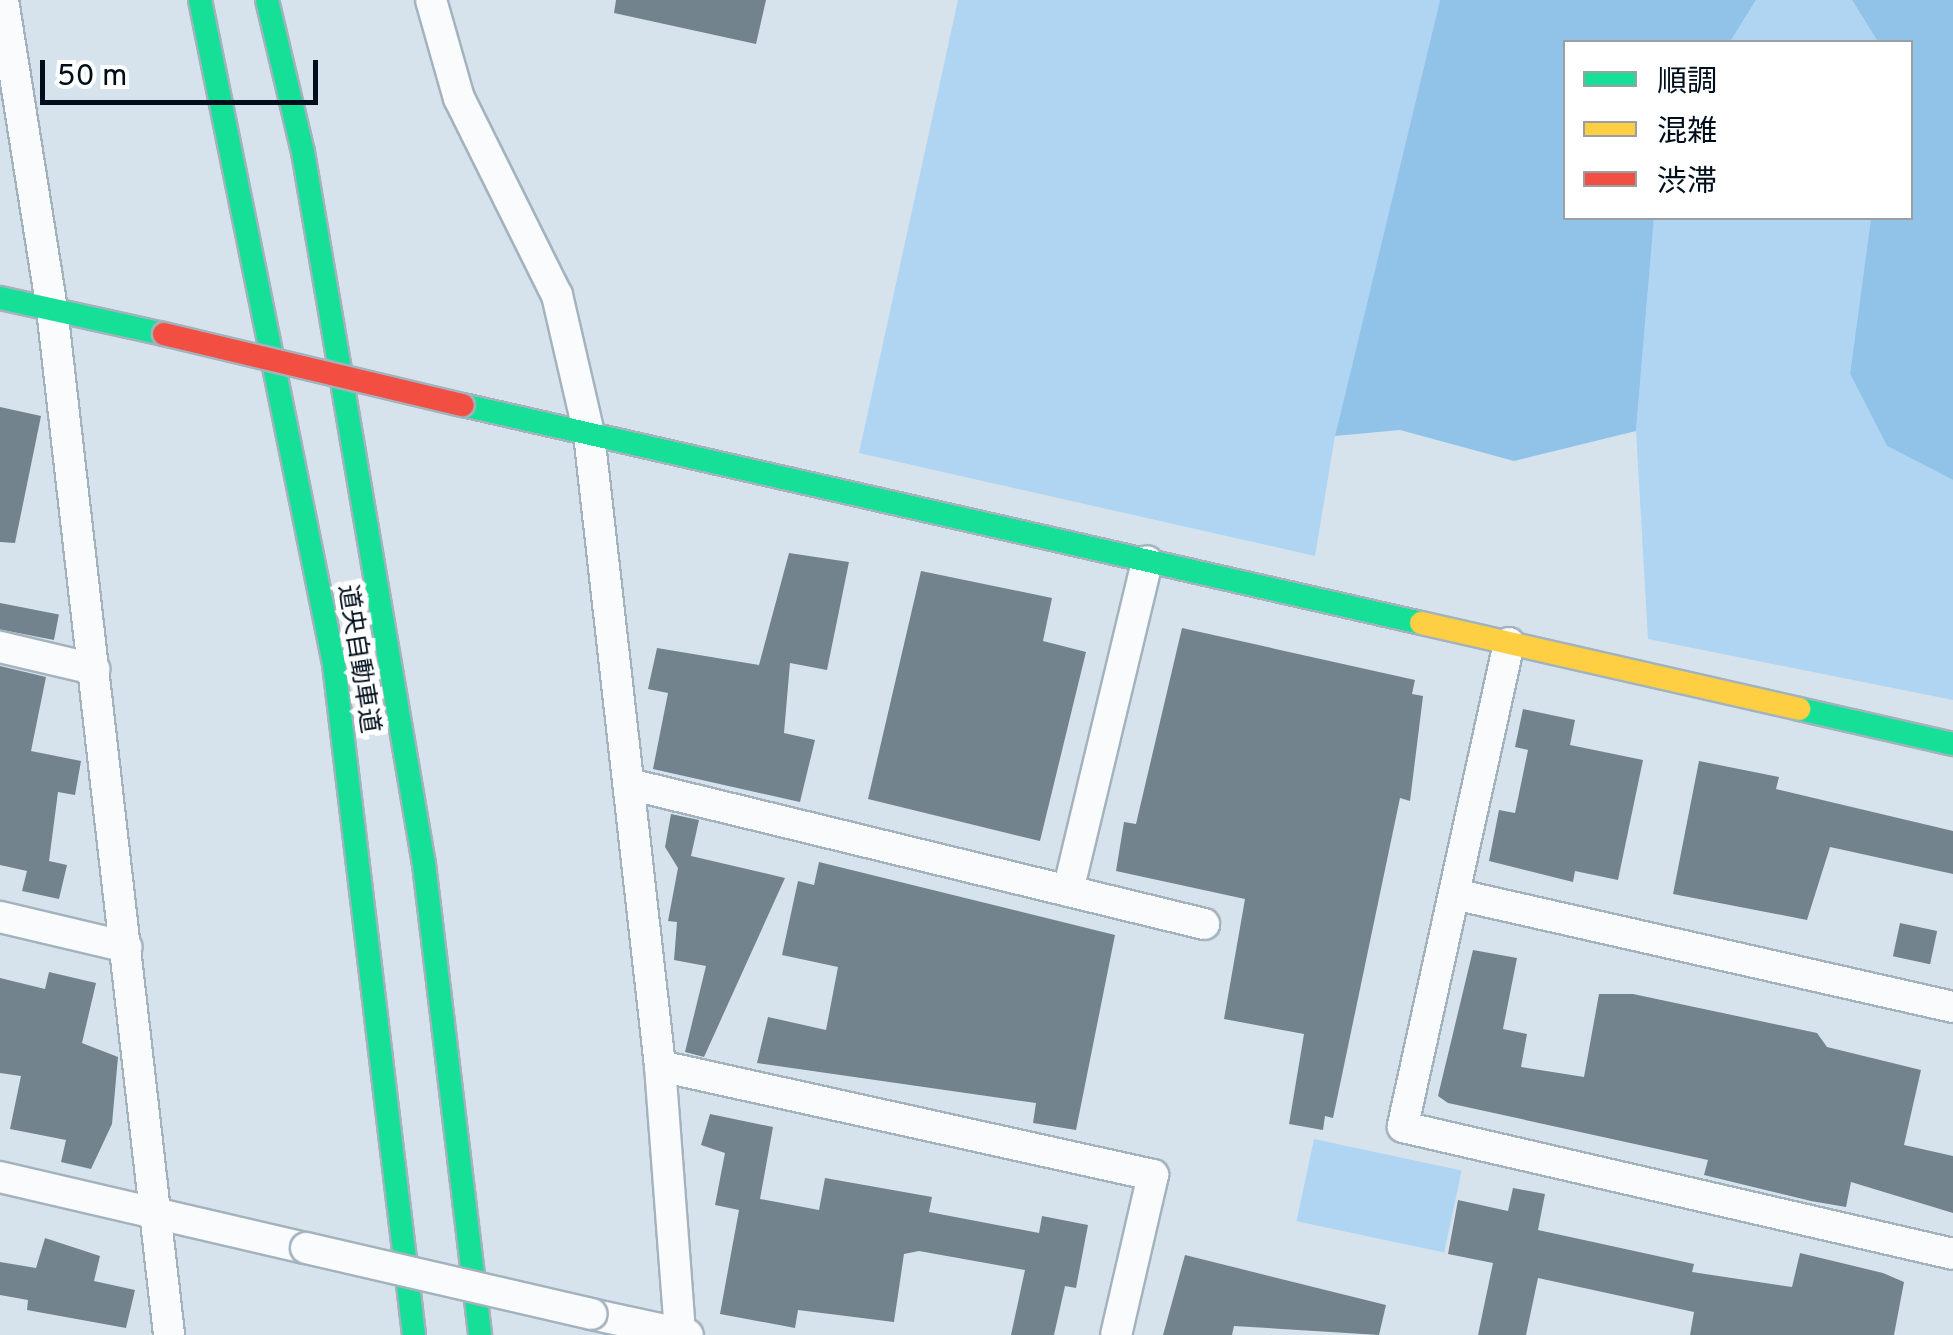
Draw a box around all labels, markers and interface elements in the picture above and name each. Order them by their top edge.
scale bar [45,40,322,102]
legend [1563,40,1913,220]
text: 50 m [57,59,127,96]
text: 順調 [1657,65,1717,102]
text: 混雑 [1657,115,1717,152]
text: 渋滞 [1657,165,1717,202]
street label: 道央自動車道 [330,583,384,735]

